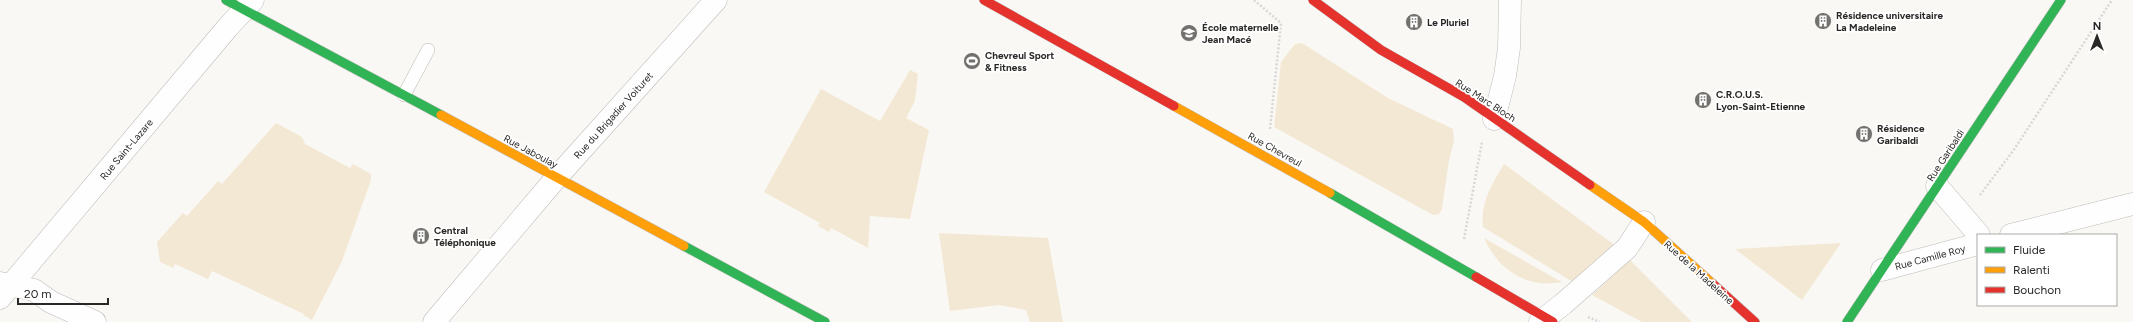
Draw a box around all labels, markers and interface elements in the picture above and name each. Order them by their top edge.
place label: Résidence universitaire La Madeleine [1836,9,1944,34]
building icon: Résidence universitaire La Madeleine [1813,11,1833,31]
building icon: Le Pluriel [1404,12,1424,32]
place label: Le Pluriel [1427,16,1469,29]
north arrow [2077,16,2117,56]
text: N [2093,20,2101,33]
place label: École maternelle Jean Macé [1202,21,1279,46]
school or university icon: École maternelle Jean Macé [1179,23,1199,43]
place label: Chevreul Sport & Fitness [985,49,1054,74]
sports icon: Chevreul Sport & Fitness [962,51,982,71]
street label: Rue du Brigadier Voituret [571,69,656,162]
street label: Rue Marc Bloch [1453,76,1519,125]
place label: C.R.O.U.S. Lyon-Saint-Etienne [1716,88,1806,113]
building icon: C.R.O.U.S. Lyon-Saint-Etienne [1693,90,1713,110]
street label: Rue Saint-Lazare [97,116,156,183]
place label: Résidence Garibaldi [1877,122,1925,147]
building icon: Résidence Garibaldi [1854,124,1874,144]
street label: Rue Garibaldi [1924,127,1967,184]
street label: Rue Chevreul [1245,129,1304,170]
street label: Rue Jaboulay [501,132,561,172]
place label: Central Téléphonique [434,224,496,249]
building icon: Central Téléphonique [411,226,431,246]
legend [1977,234,2117,306]
street label: Rue de la Madeleine [1661,238,1737,307]
street label: Rue Camille Roy [1893,242,1968,273]
text: Fluide [2013,243,2046,257]
text: Ralenti [2013,263,2050,277]
scale bar [18,280,108,306]
text: Bouchon [2013,283,2061,297]
text: 20 m [24,287,52,301]

